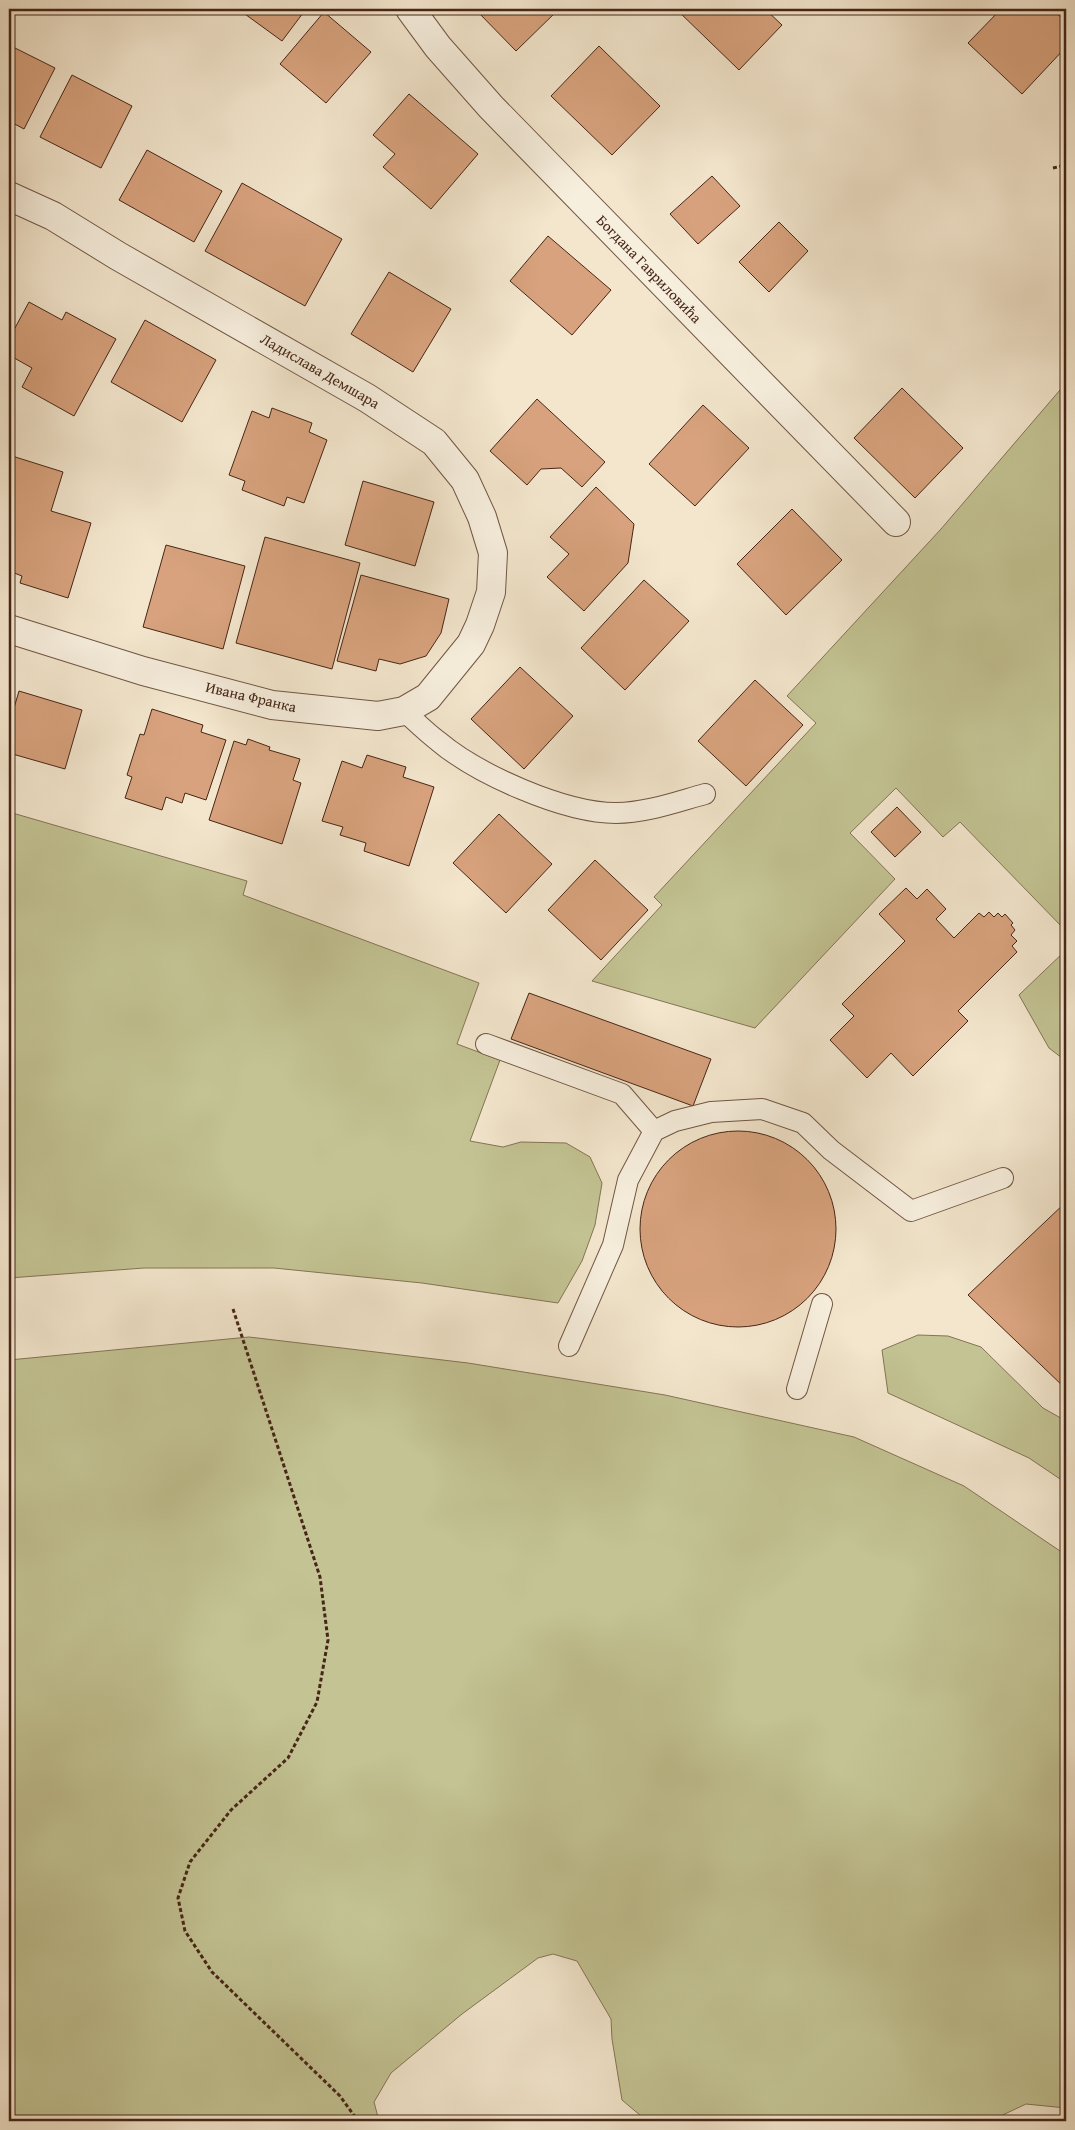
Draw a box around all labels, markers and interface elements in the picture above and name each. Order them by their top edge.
street label: Богдана Гавриловића [592,210,707,328]
street label: Ладислава Демшара [257,328,385,414]
street label: Ивана Франка [204,676,299,717]

